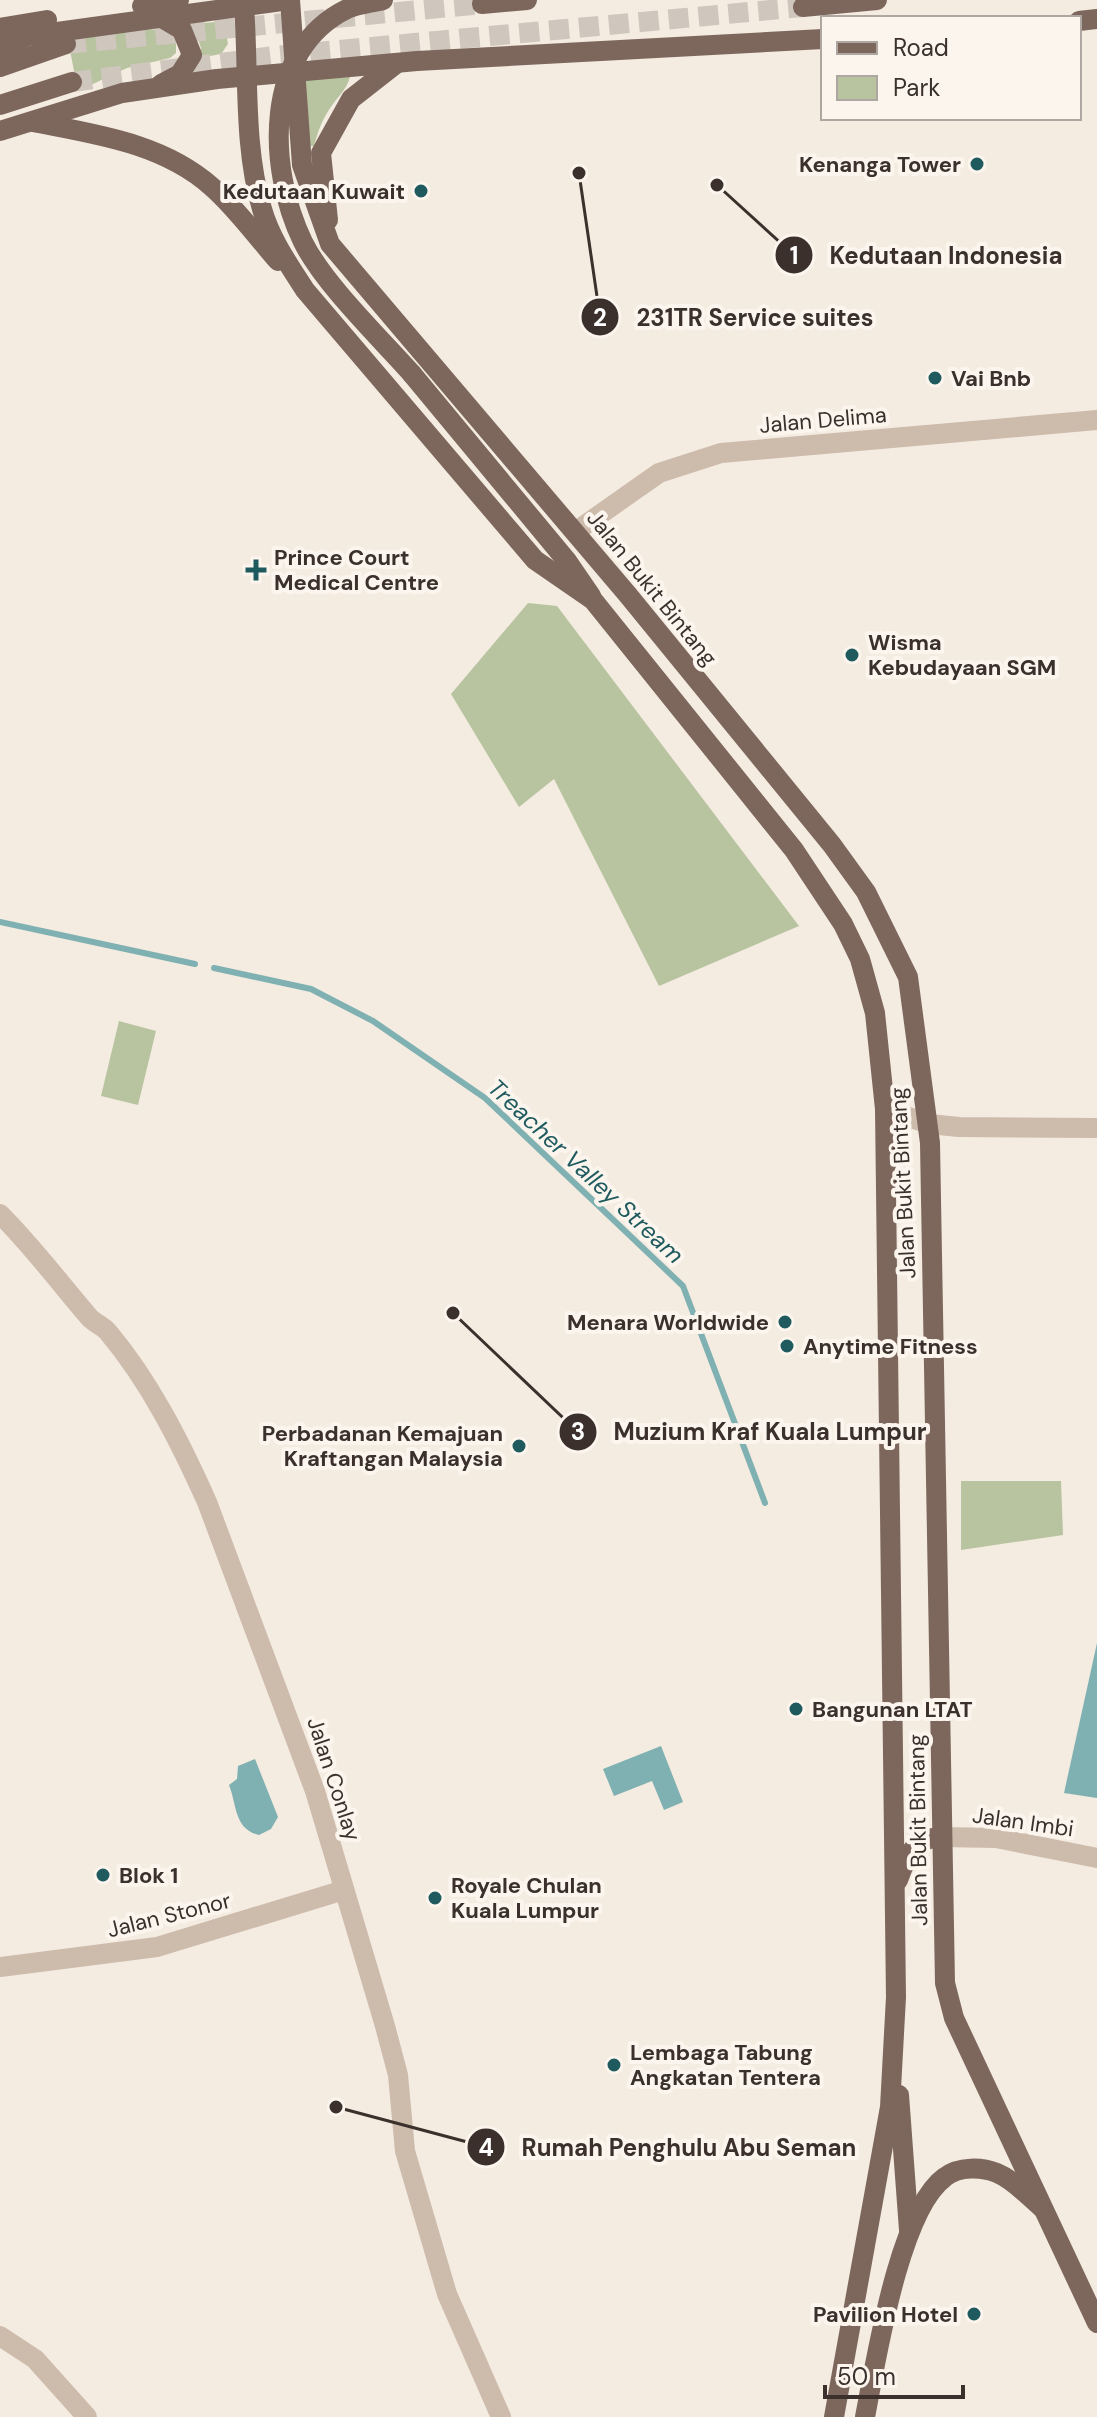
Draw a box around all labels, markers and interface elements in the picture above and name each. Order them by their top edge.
legend [821,16,1081,120]
text: Road [893,32,949,63]
text: Park [893,72,940,103]
place label: Kenanga Tower [799,150,961,179]
marker: Kenanga Tower [968,155,986,173]
place label: Kedutaan Kuwait [223,177,405,206]
marker: Kedutaan Kuwait [412,182,430,200]
callout: Kedutaan Indonesia [774,231,1079,279]
text: 1 [790,240,798,271]
text: Kedutaan Indonesia [830,240,1062,271]
callout: 231TR Service suites [580,293,889,341]
text: 2 [593,302,607,333]
text: 231TR Service suites [637,302,873,333]
place label: Vai Bnb [951,364,1031,393]
marker: Vai Bnb [926,369,944,387]
street label: Jalan Delima [758,400,888,440]
street label: Jalan Bukit Bintang [580,504,724,672]
place label: Prince Court Medical Centre [274,543,439,597]
marker: Prince Court Medical Centre [245,559,267,581]
place label: Wisma Kebudayaan SGM [868,628,1056,682]
marker: Wisma Kebudayaan SGM [843,646,861,664]
water label: Treacher Valley Stream [481,1072,691,1270]
street label: Jalan Bukit Bintang [884,1087,922,1279]
place label: Menara Worldwide [567,1308,769,1337]
marker: Menara Worldwide [776,1313,794,1331]
place label: Anytime Fitness [803,1332,978,1361]
marker: Anytime Fitness [778,1337,796,1355]
callout: Muzium Kraf Kuala Lumpur [558,1408,943,1456]
text: 3 [571,1416,585,1447]
text: Muzium Kraf Kuala Lumpur [613,1416,927,1447]
place label: Perbadanan Kemajuan Kraftangan Malaysia [262,1419,503,1473]
marker: Perbadanan Kemajuan Kraftangan Malaysia [510,1437,528,1455]
place label: Bangunan LTAT [812,1695,973,1724]
marker: Bangunan LTAT [787,1700,805,1718]
street label: Jalan Conlay [300,1713,368,1845]
street label: Jalan Bukit Bintang [902,1734,934,1926]
street label: Jalan Imbi [970,1801,1076,1843]
place label: Blok 1 [119,1861,178,1890]
marker: Blok 1 [94,1866,112,1884]
place label: Royale Chulan Kuala Lumpur [451,1871,602,1925]
street label: Jalan Stonor [104,1886,234,1944]
marker: Royale Chulan Kuala Lumpur [426,1889,444,1907]
place label: Lembaga Tabung Angkatan Tentera [630,2038,821,2092]
marker: Lembaga Tabung Angkatan Tentera [605,2056,623,2074]
callout: Rumah Penghulu Abu Seman [466,2123,873,2171]
text: 4 [478,2132,494,2163]
text: Rumah Penghulu Abu Seman [522,2132,856,2163]
place label: Pavilion Hotel [813,2300,958,2329]
marker: Pavilion Hotel [965,2305,983,2323]
scale bar [825,2349,963,2399]
text: 50 m [837,2361,896,2392]

